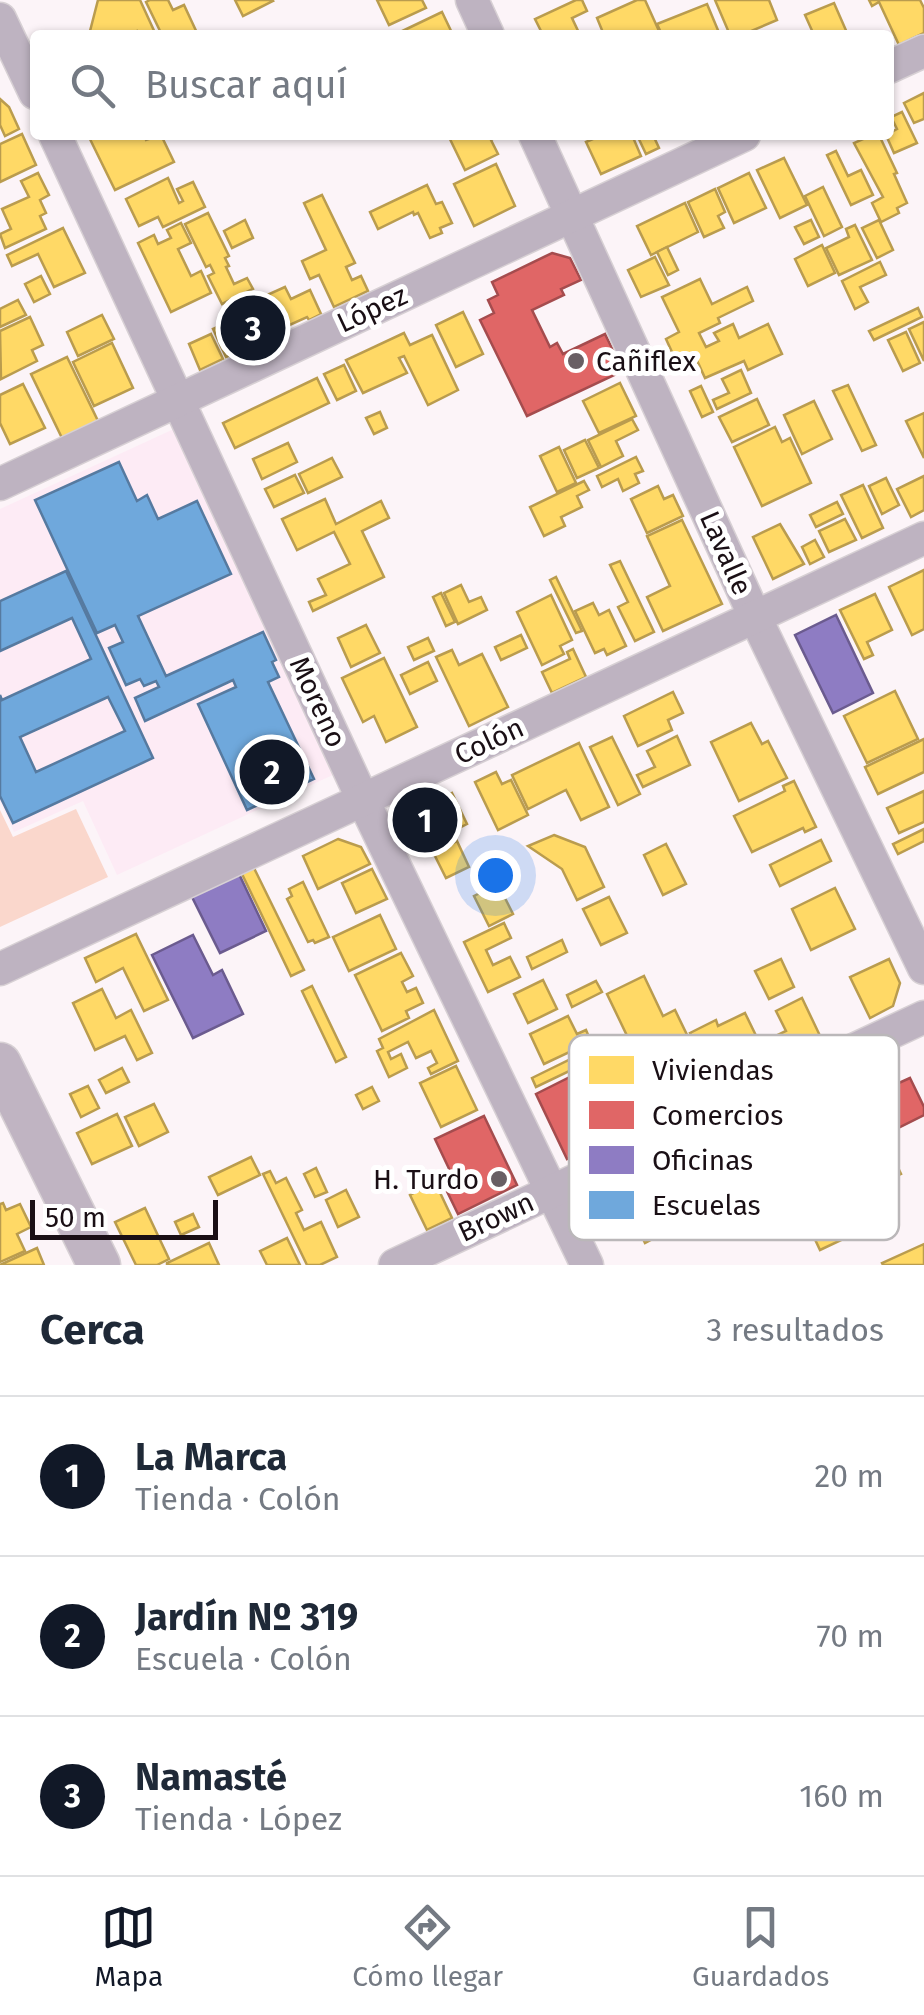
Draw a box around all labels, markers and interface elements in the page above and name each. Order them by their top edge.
search box [30,30,894,140]
icon: search [65,58,120,113]
text: Buscar aquí [145,62,347,108]
street label: López [332,279,412,339]
pin: 3 [220,290,286,366]
place label: Cañiflex [596,345,696,378]
marker: Cañiflex [565,350,587,372]
street label: Lavalle [693,506,759,600]
street label: Moreno [283,651,353,753]
street label: Colón [449,711,529,771]
pin: 2 [240,734,304,810]
pin: 1 [392,782,458,858]
your location [470,850,521,901]
legend [569,1035,899,1240]
text: Viviendas [652,1054,774,1087]
text: Comercios [652,1099,783,1132]
text: Oficinas [652,1144,753,1177]
place label: H. Turdo [373,1163,479,1196]
marker: H. Turdo [488,1168,510,1190]
street label: Brown [453,1185,539,1249]
text: Escuelas [652,1189,761,1222]
scale bar [30,1195,218,1240]
text: 50 m [45,1201,106,1234]
text: Cerca [40,1305,145,1355]
text: 3 resultados [706,1311,884,1349]
text: La Marca [135,1434,287,1480]
text: 1 [65,1457,80,1495]
text: 20 m [814,1457,884,1495]
text: Tienda · Colón [135,1480,341,1518]
text: Jardín Nº 319 [135,1594,358,1640]
text: 2 [64,1617,81,1655]
text: 70 m [816,1617,884,1655]
text: Escuela · Colón [135,1640,352,1678]
text: Namasté [135,1754,287,1800]
text: 3 [64,1777,81,1815]
text: 160 m [799,1777,884,1815]
text: Tienda · López [135,1800,342,1838]
tab: Mapa [95,1900,163,1993]
tab: Cómo llegar [352,1900,503,1993]
tab: Guardados [692,1900,829,1993]

